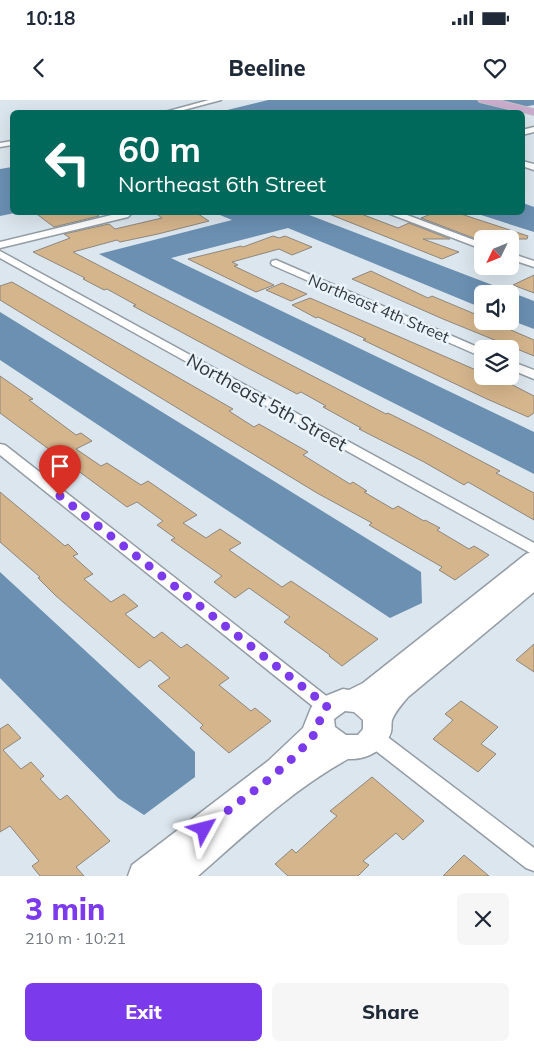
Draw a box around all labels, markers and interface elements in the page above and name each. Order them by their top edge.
text: 10:18 [25,6,75,30]
icon: back [25,54,53,82]
text: Beeline [228,54,306,82]
icon: heart [481,54,509,82]
text: 60 m [118,127,201,171]
icon: left [35,130,100,195]
text: Northeast 6th Street [118,170,326,198]
north arrow [474,230,519,275]
map controls [474,230,519,385]
street label: Northeast 4th Street [305,269,453,347]
button: sound [474,285,519,330]
button: layers [474,340,519,385]
street label: Northeast 5th Street [183,348,352,456]
pin [39,445,81,496]
icon: arrive [46,452,74,480]
position arrow [177,802,229,854]
text: 3 min [25,890,105,928]
button: close [457,893,509,945]
text: 210 m · 10:21 [25,928,126,948]
button: Exit [25,983,262,1041]
button: Share [272,983,509,1041]

